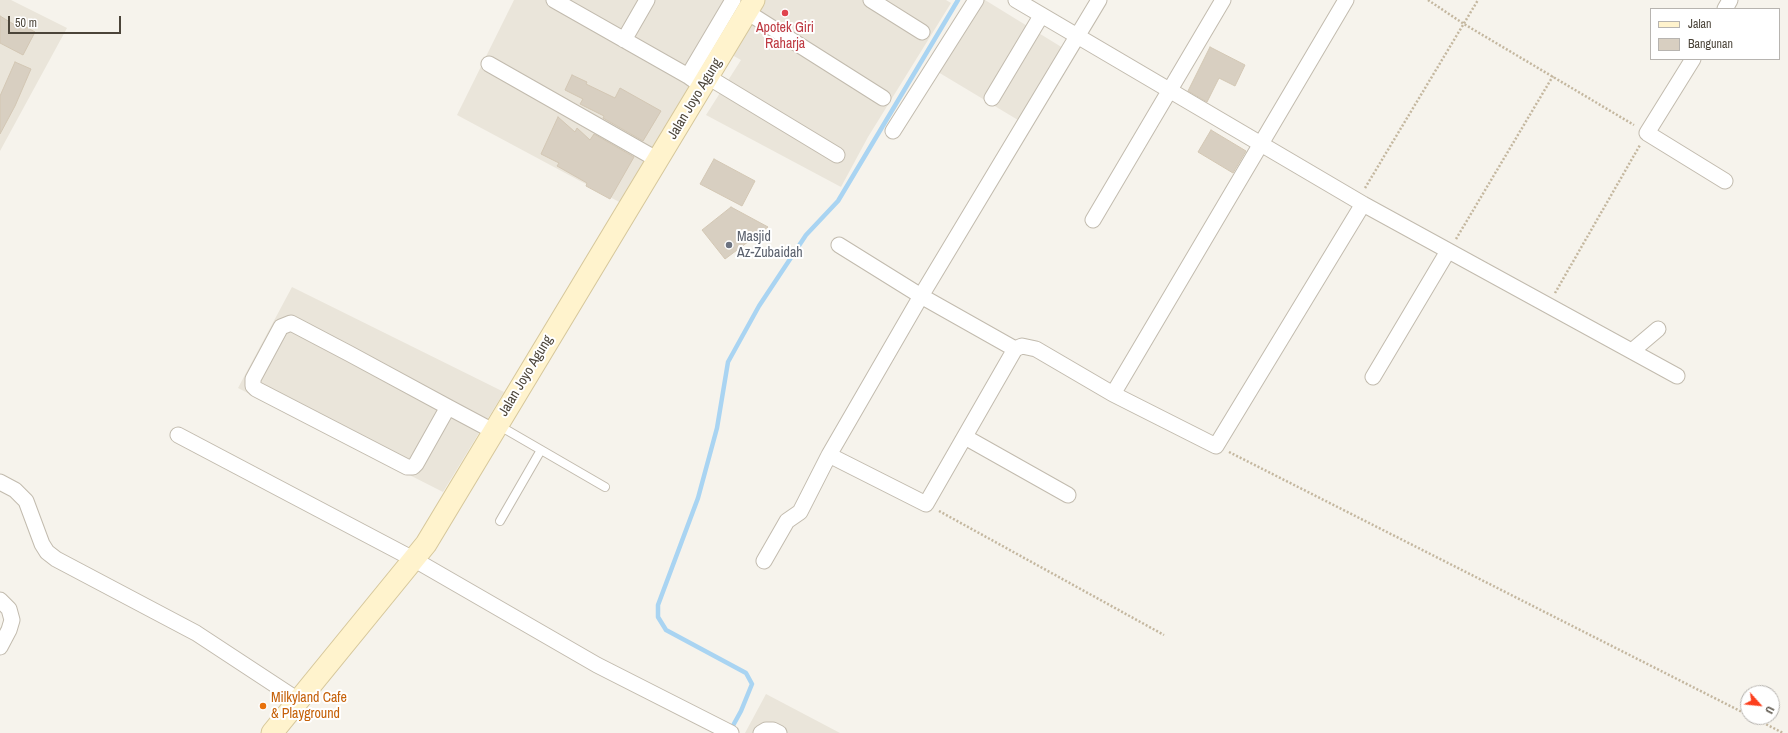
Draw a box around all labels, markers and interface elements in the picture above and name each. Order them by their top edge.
scale bar [10,8,123,34]
marker: Apotek Giri Raharja [780,8,790,18]
legend [1650,8,1780,60]
text: 50 m [15,15,37,31]
text: Jalan [1688,16,1712,32]
place label: Apotek Giri Raharja [756,20,814,52]
text: Bangunan [1688,36,1733,52]
street label: Jalan Joyo Agung [664,56,726,142]
place label: Masjid Az-Zubaidah [737,229,803,262]
marker: Masjid Az-Zubaidah [724,240,734,250]
street label: Jalan Joyo Agung [495,333,557,419]
north arrow [1740,685,1780,725]
place label: Milkyland Cafe & Playground [271,690,347,722]
marker: Milkyland Cafe & Playground [258,701,268,711]
text: U [1762,704,1778,716]

